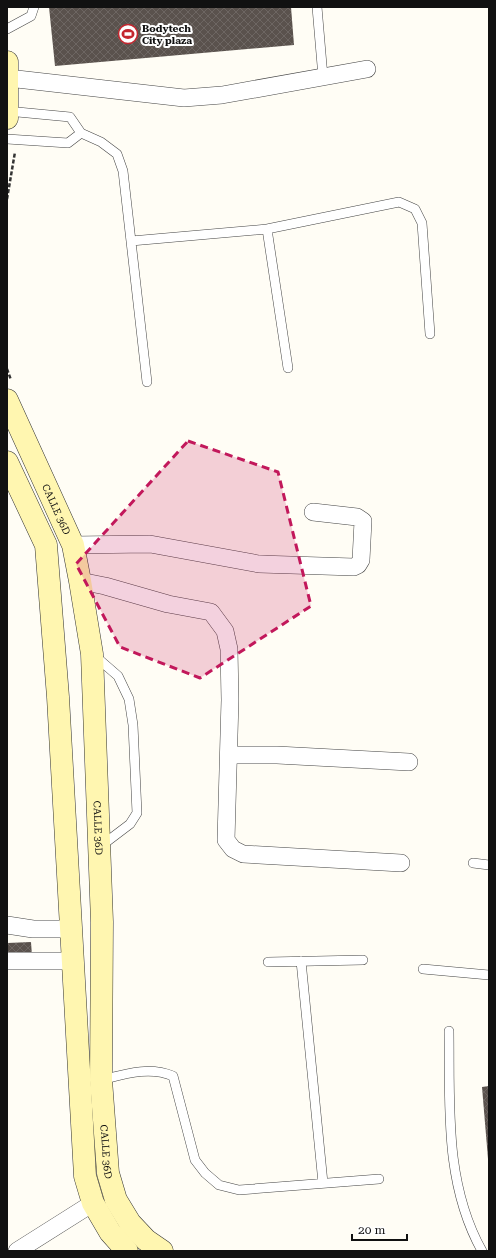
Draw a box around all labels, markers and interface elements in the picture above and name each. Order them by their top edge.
sports icon: Bodytech City plaza [117,23,139,45]
place label: Bodytech City plaza [142,23,192,46]
street label: CALLE 36D [40,482,73,537]
street label: CALLE 36D [92,800,105,856]
street label: CALLE 36D [99,1124,115,1180]
scale bar [352,1216,407,1242]
text: 20 m [358,1223,385,1237]

